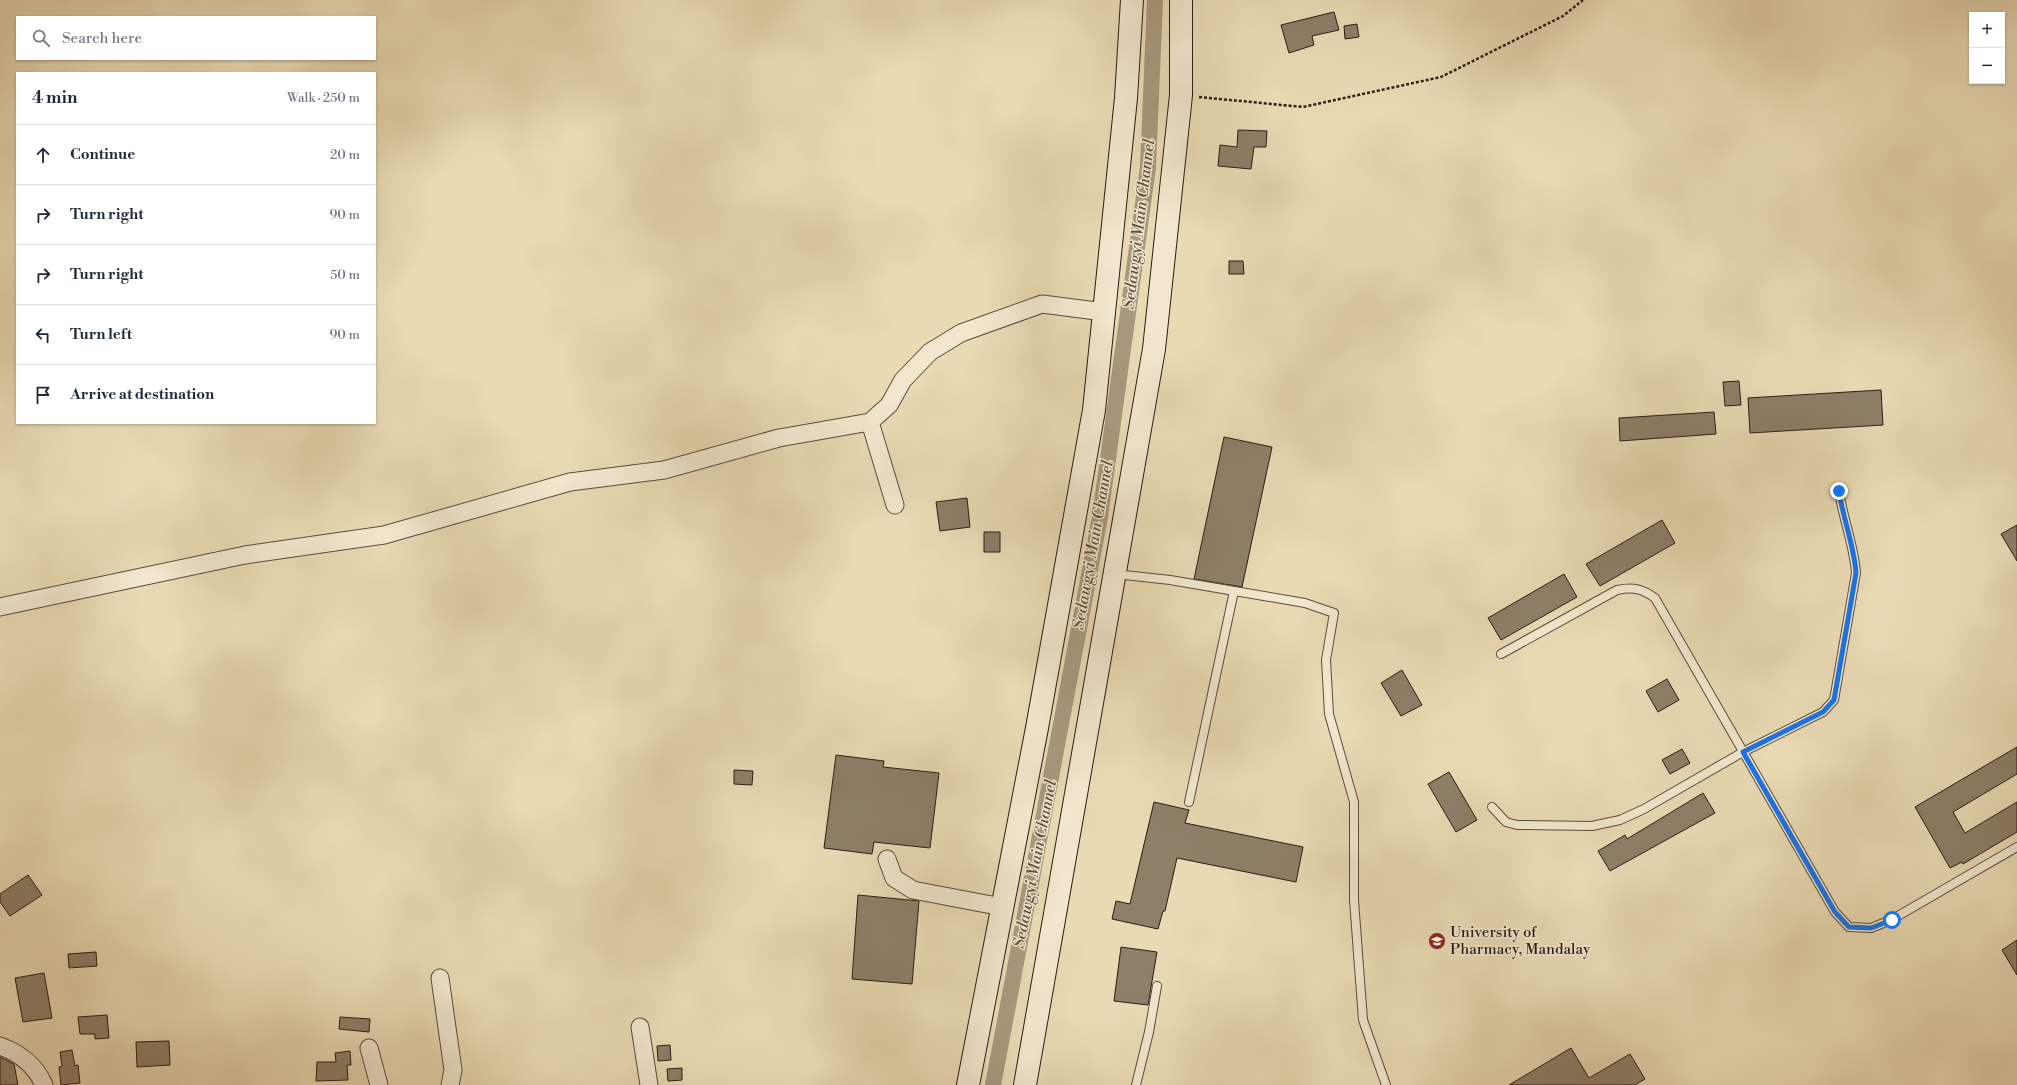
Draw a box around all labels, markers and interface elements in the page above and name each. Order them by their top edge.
map controls [1969,12,2005,84]
button: + [1969,12,2005,48]
search box [16,16,376,60]
icon: search [30,27,52,49]
text: Search here [62,29,142,48]
button: − [1969,48,2005,84]
text: 4 min [32,87,77,109]
text: Walk · 250 m [287,90,360,106]
water label: Sedawgyi Main Channel [1119,137,1159,310]
icon: ahead [32,144,54,166]
text: Continue [70,145,135,164]
text: 20 m [330,147,360,163]
icon: right [32,204,54,226]
text: Turn right [70,205,144,224]
text: 90 m [329,207,360,223]
icon: right [32,264,54,286]
text: Turn right [70,265,144,284]
text: 50 m [330,267,360,283]
icon: left [32,324,54,346]
text: Turn left [70,325,132,344]
text: 90 m [329,327,360,343]
icon: arrive [32,384,54,406]
text: Arrive at destination [70,385,214,404]
water label: Sedawgyi Main Channel [1068,458,1118,631]
route end [1830,482,1848,500]
water label: Sedawgyi Main Channel [1009,777,1061,950]
route start [1883,911,1901,929]
place label: University of Pharmacy, Mandalay [1450,923,1591,959]
school or university icon: University of Pharmacy, Mandalay [1427,931,1447,951]

